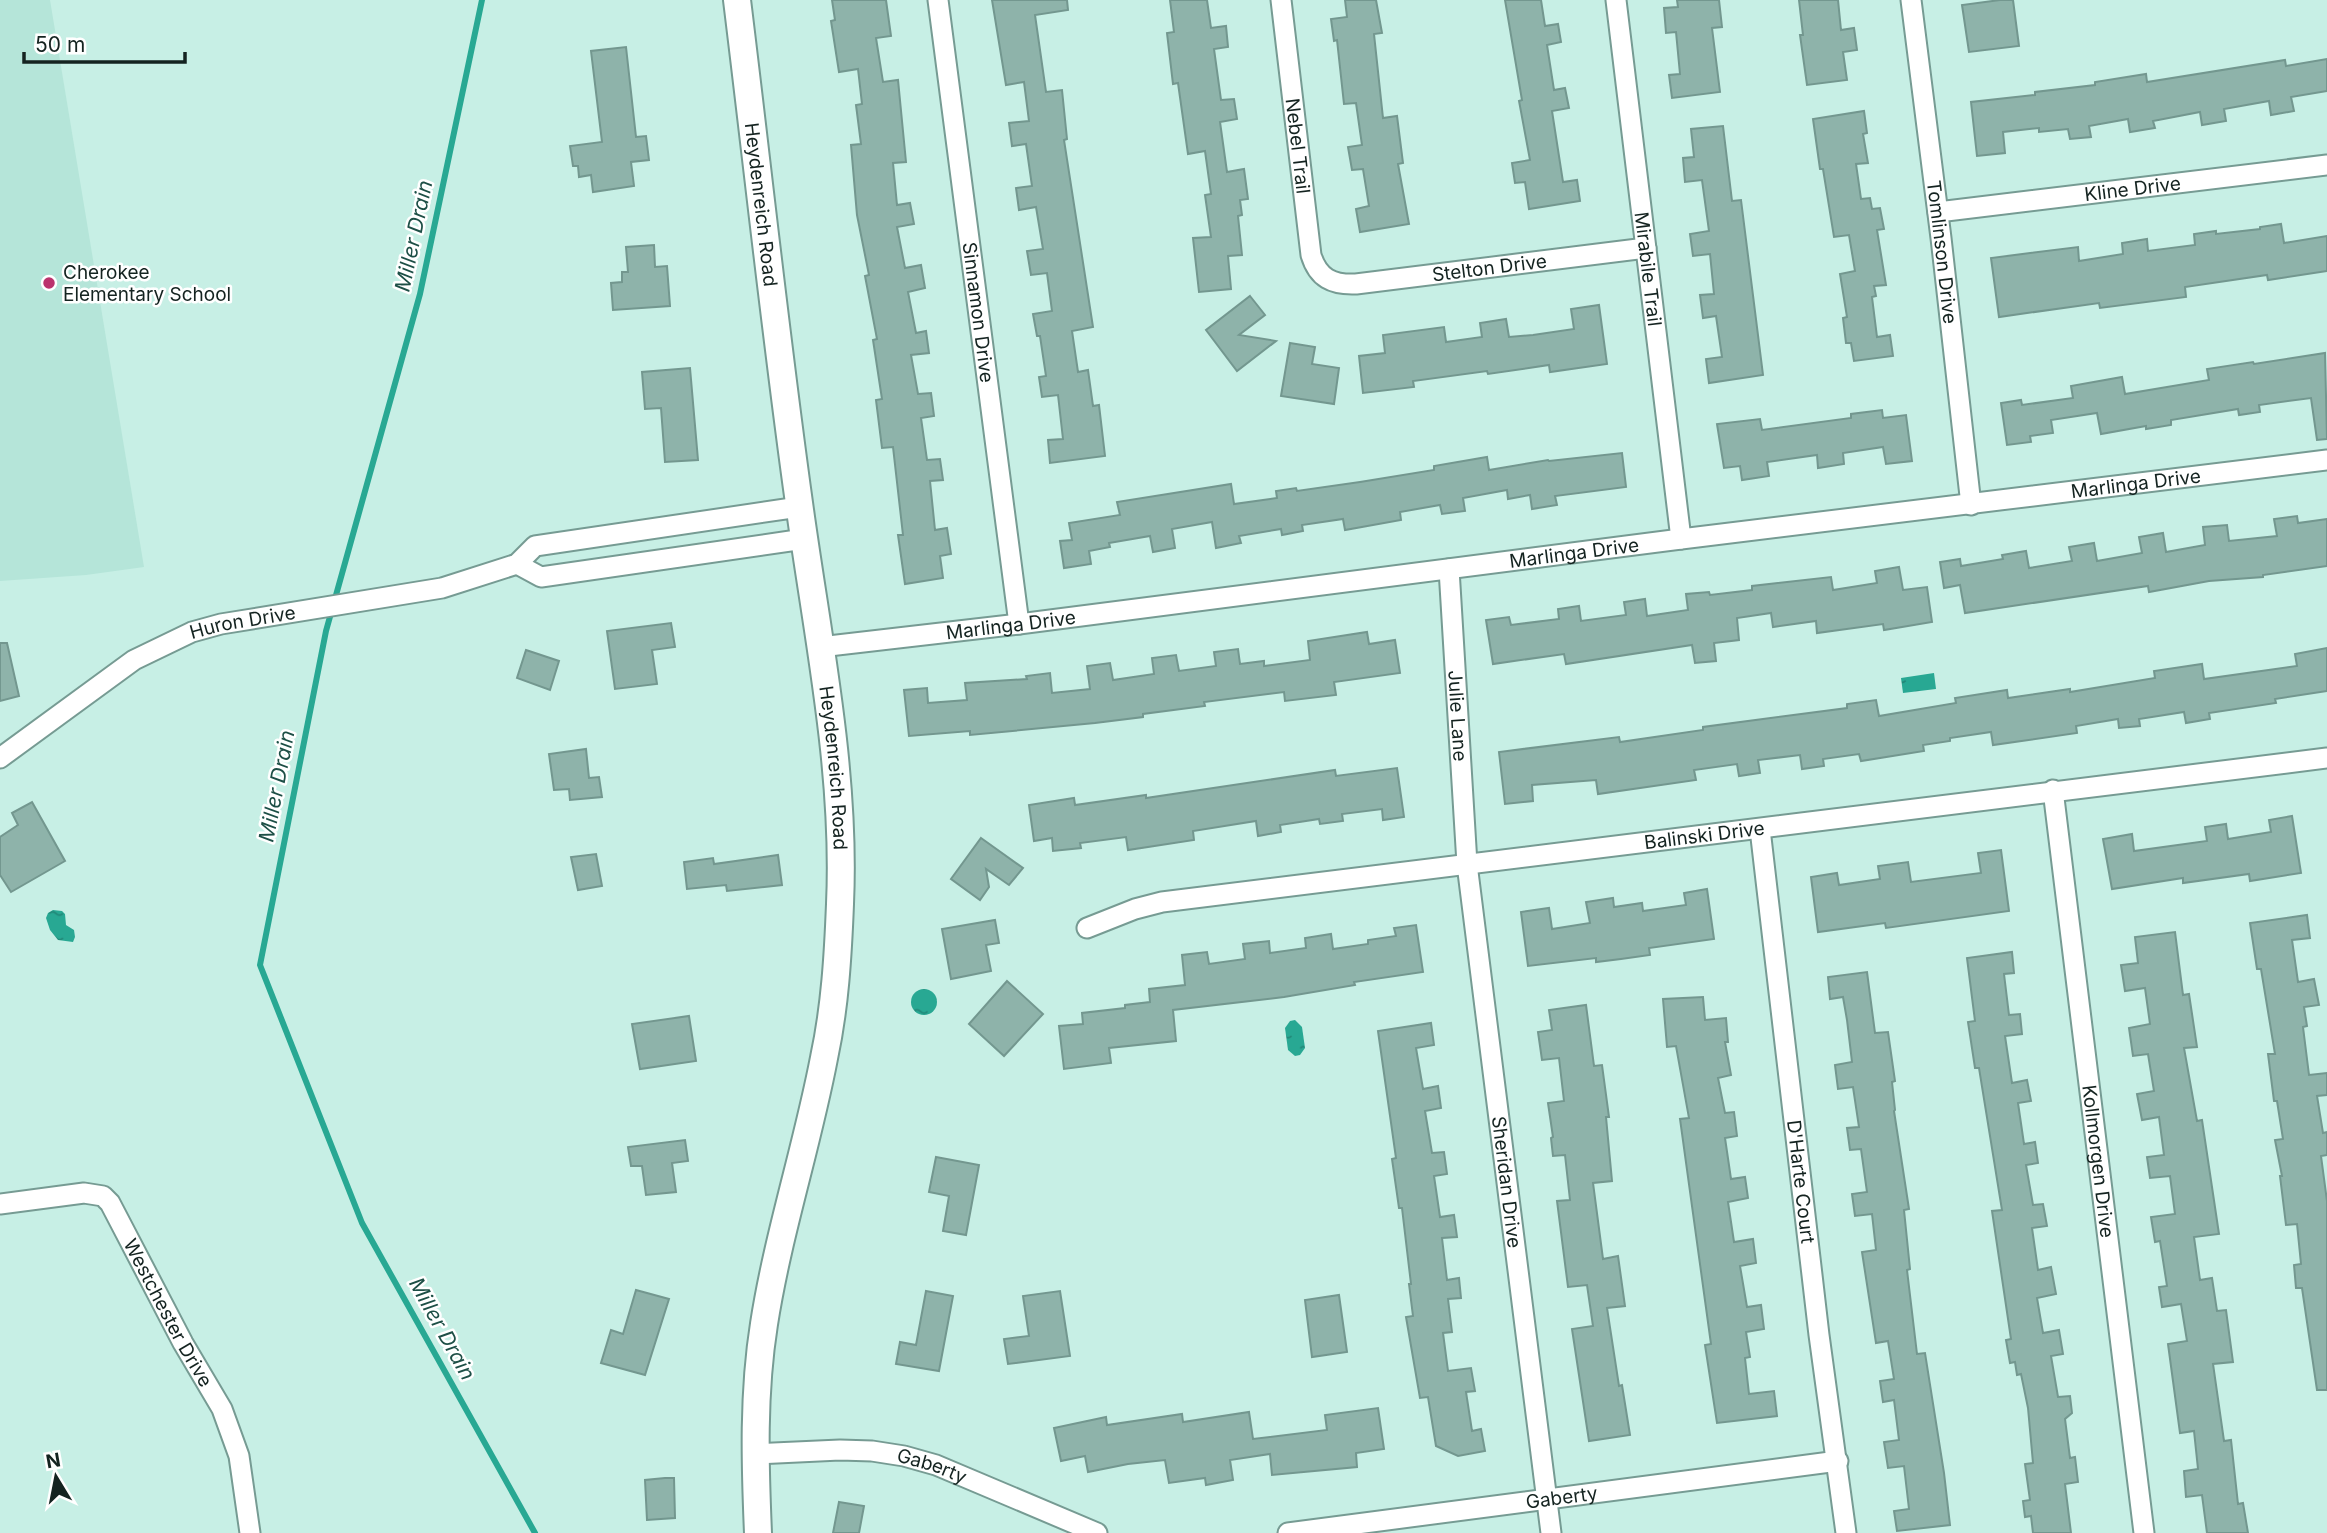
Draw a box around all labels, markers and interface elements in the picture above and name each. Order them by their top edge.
scale bar [24,21,186,65]
text: 50 m [35,32,85,57]
street label: Nebel Trail [1281,97,1315,195]
street label: Heydenreich Road [740,121,782,288]
street label: Kline Drive [2083,172,2182,206]
water label: Miller Drain [390,178,438,294]
street label: Tomlinson Drive [1922,179,1962,325]
street label: Mirabile Trail [1630,211,1666,328]
street label: Sinnamon Drive [958,241,999,384]
street label: Stelton Drive [1431,249,1548,286]
place label: Cherokee Elementary School [63,261,231,306]
marker: Cherokee Elementary School [41,275,57,291]
street label: Marlinga Drive [2070,465,2202,503]
street label: Marlinga Drive [1508,533,1640,573]
street label: Huron Drive [187,601,297,644]
street label: Marlinga Drive [945,606,1077,644]
street label: Julie Lane [1443,669,1472,762]
street label: Heydenreich Road [814,684,852,850]
water label: Miller Drain [253,728,300,844]
street label: Balinski Drive [1643,817,1766,854]
street label: Kollmorgen Drive [2077,1083,2119,1239]
street label: Sheridan Drive [1487,1115,1526,1249]
street label: D'Harte Court [1782,1119,1819,1245]
street label: Westchester Drive [119,1235,217,1391]
water label: Miller Drain [404,1273,481,1384]
north arrow [21,1442,91,1512]
street label: Gaberty [894,1444,970,1489]
text: N [44,1448,62,1473]
street label: Gaberty [1524,1482,1599,1514]

